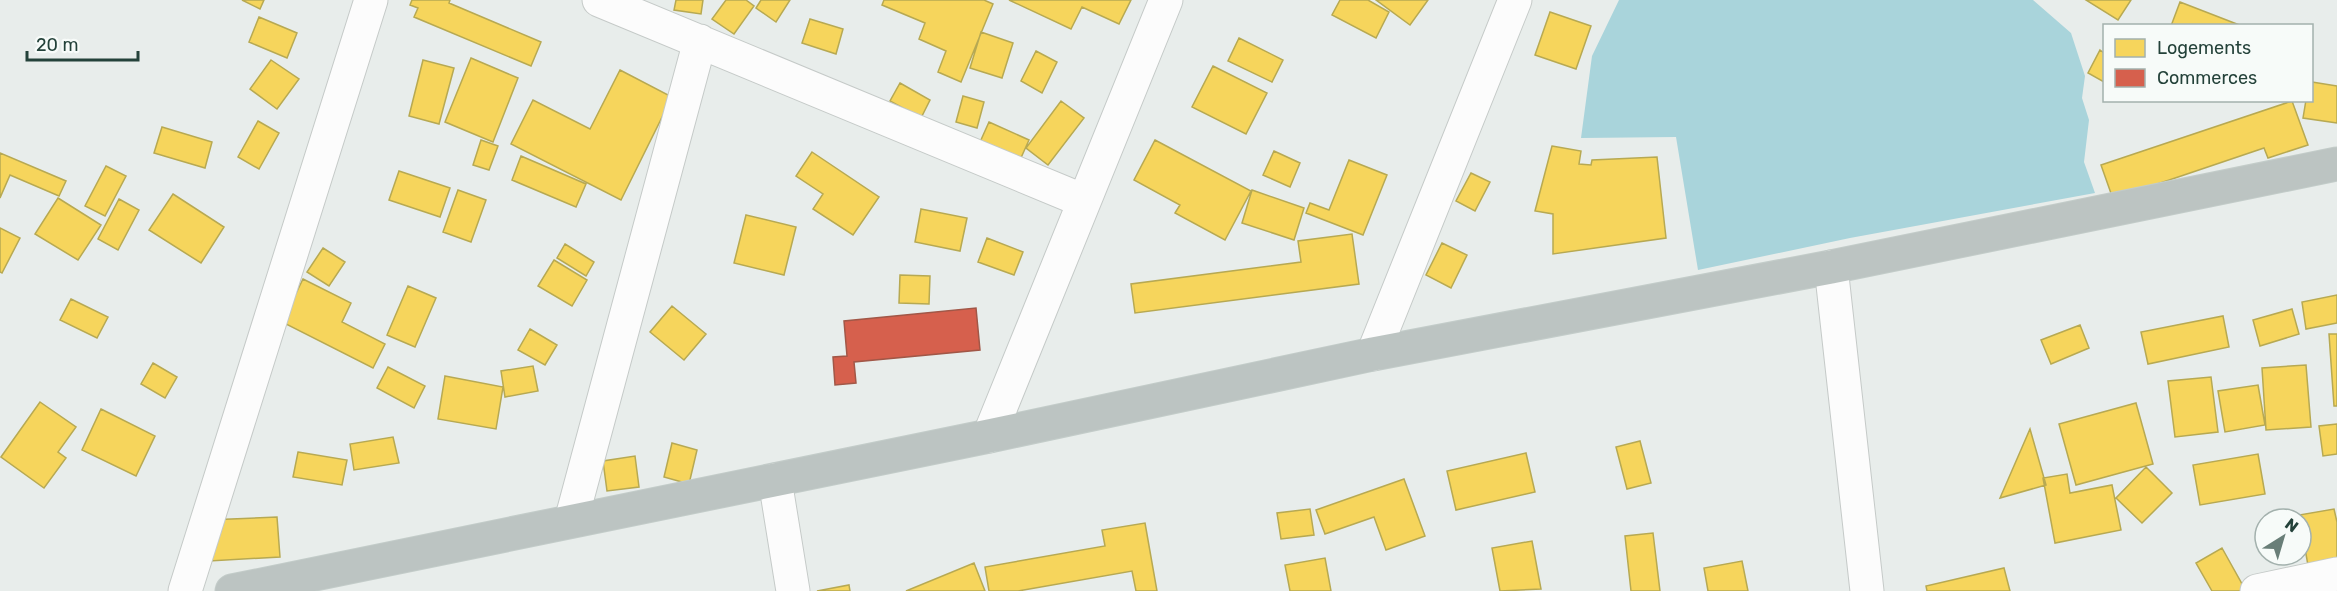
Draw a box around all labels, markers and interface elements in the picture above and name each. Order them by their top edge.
scale bar [27,24,138,62]
legend [2103,24,2313,102]
text: 20 m [36,34,78,56]
text: Logements [2157,37,2251,59]
text: Commerces [2157,67,2257,89]
north arrow [2253,507,2313,567]
text: N [2281,514,2302,536]

